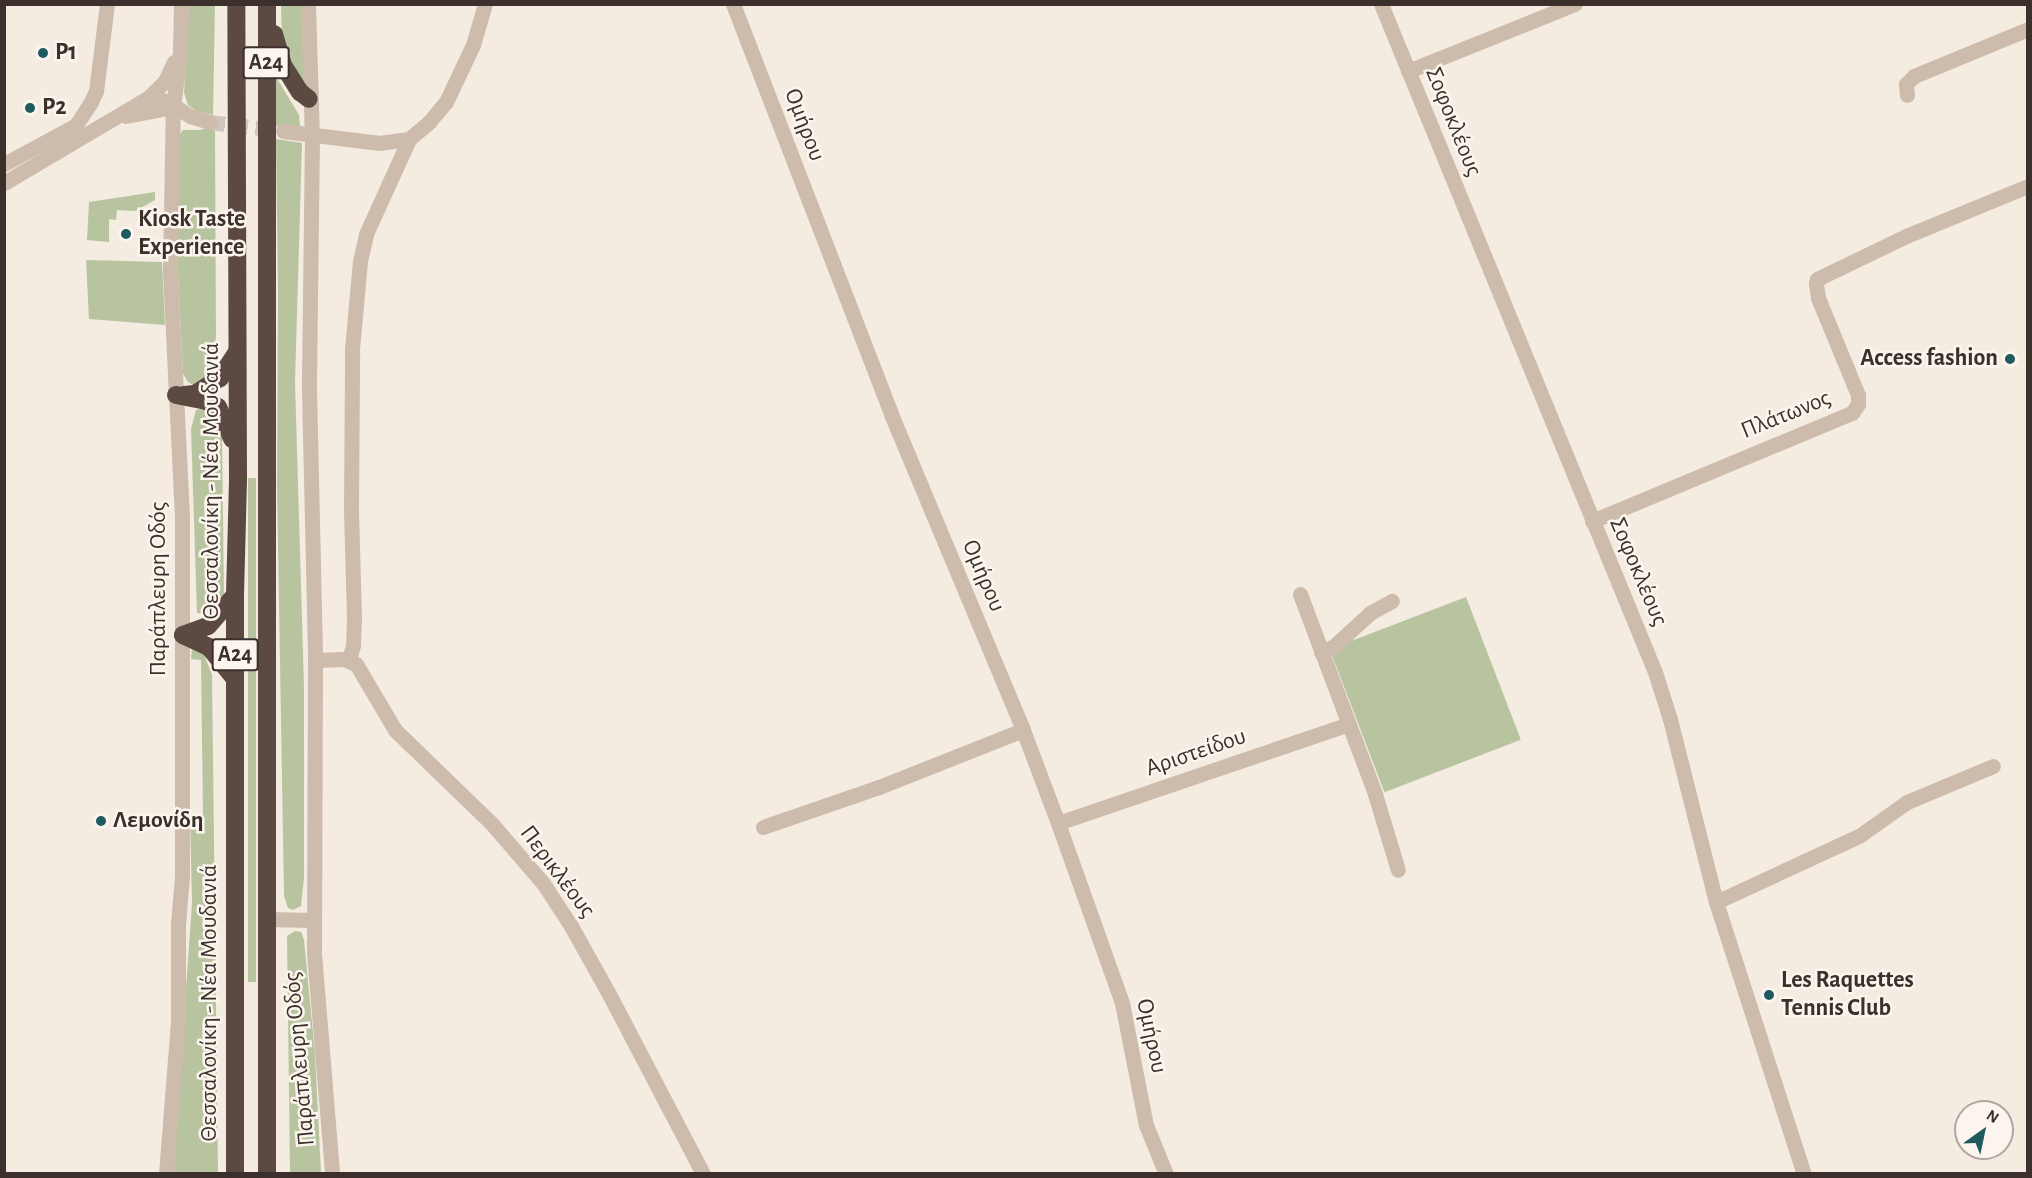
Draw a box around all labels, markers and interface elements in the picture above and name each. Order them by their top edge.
place label: P1 [55,39,77,67]
road number: Α24 [242,44,290,82]
marker: P1 [36,46,50,60]
street label: Σοφοκλέους [1418,63,1488,181]
street label: Ομήρου [777,85,831,165]
place label: P2 [42,94,67,122]
marker: P2 [23,101,37,115]
place label: Kiosk Taste Experience [138,206,245,262]
marker: Kiosk Taste Experience [119,227,133,241]
street label: Θεσσαλονίκη - Νέα Μουδανιά [198,342,226,620]
place label: Access fashion [1860,345,1998,373]
marker: Access fashion [2003,352,2017,366]
street label: Πλάτωνος [1737,384,1835,446]
street label: Παράπλευρη Οδός [145,502,173,676]
street label: Σοφοκλέους [1602,514,1674,630]
street label: Ομήρου [955,536,1011,616]
road number: Α24 [211,636,259,674]
street label: Αριστείδου [1142,722,1250,784]
place label: Λεμονίδη [113,807,203,835]
marker: Λεμονίδη [94,814,108,828]
street label: Περικλέους [513,820,601,924]
street label: Θεσσαλονίκη - Νέα Μουδανιά [196,864,224,1142]
place label: Les Raquettes Tennis Club [1781,967,1914,1023]
street label: Παράπλευρη Οδός [278,971,322,1147]
marker: Les Raquettes Tennis Club [1762,988,1776,1002]
street label: Ομήρου [1129,996,1173,1076]
north arrow [1954,1100,2014,1160]
text: N [1984,1107,2002,1126]

